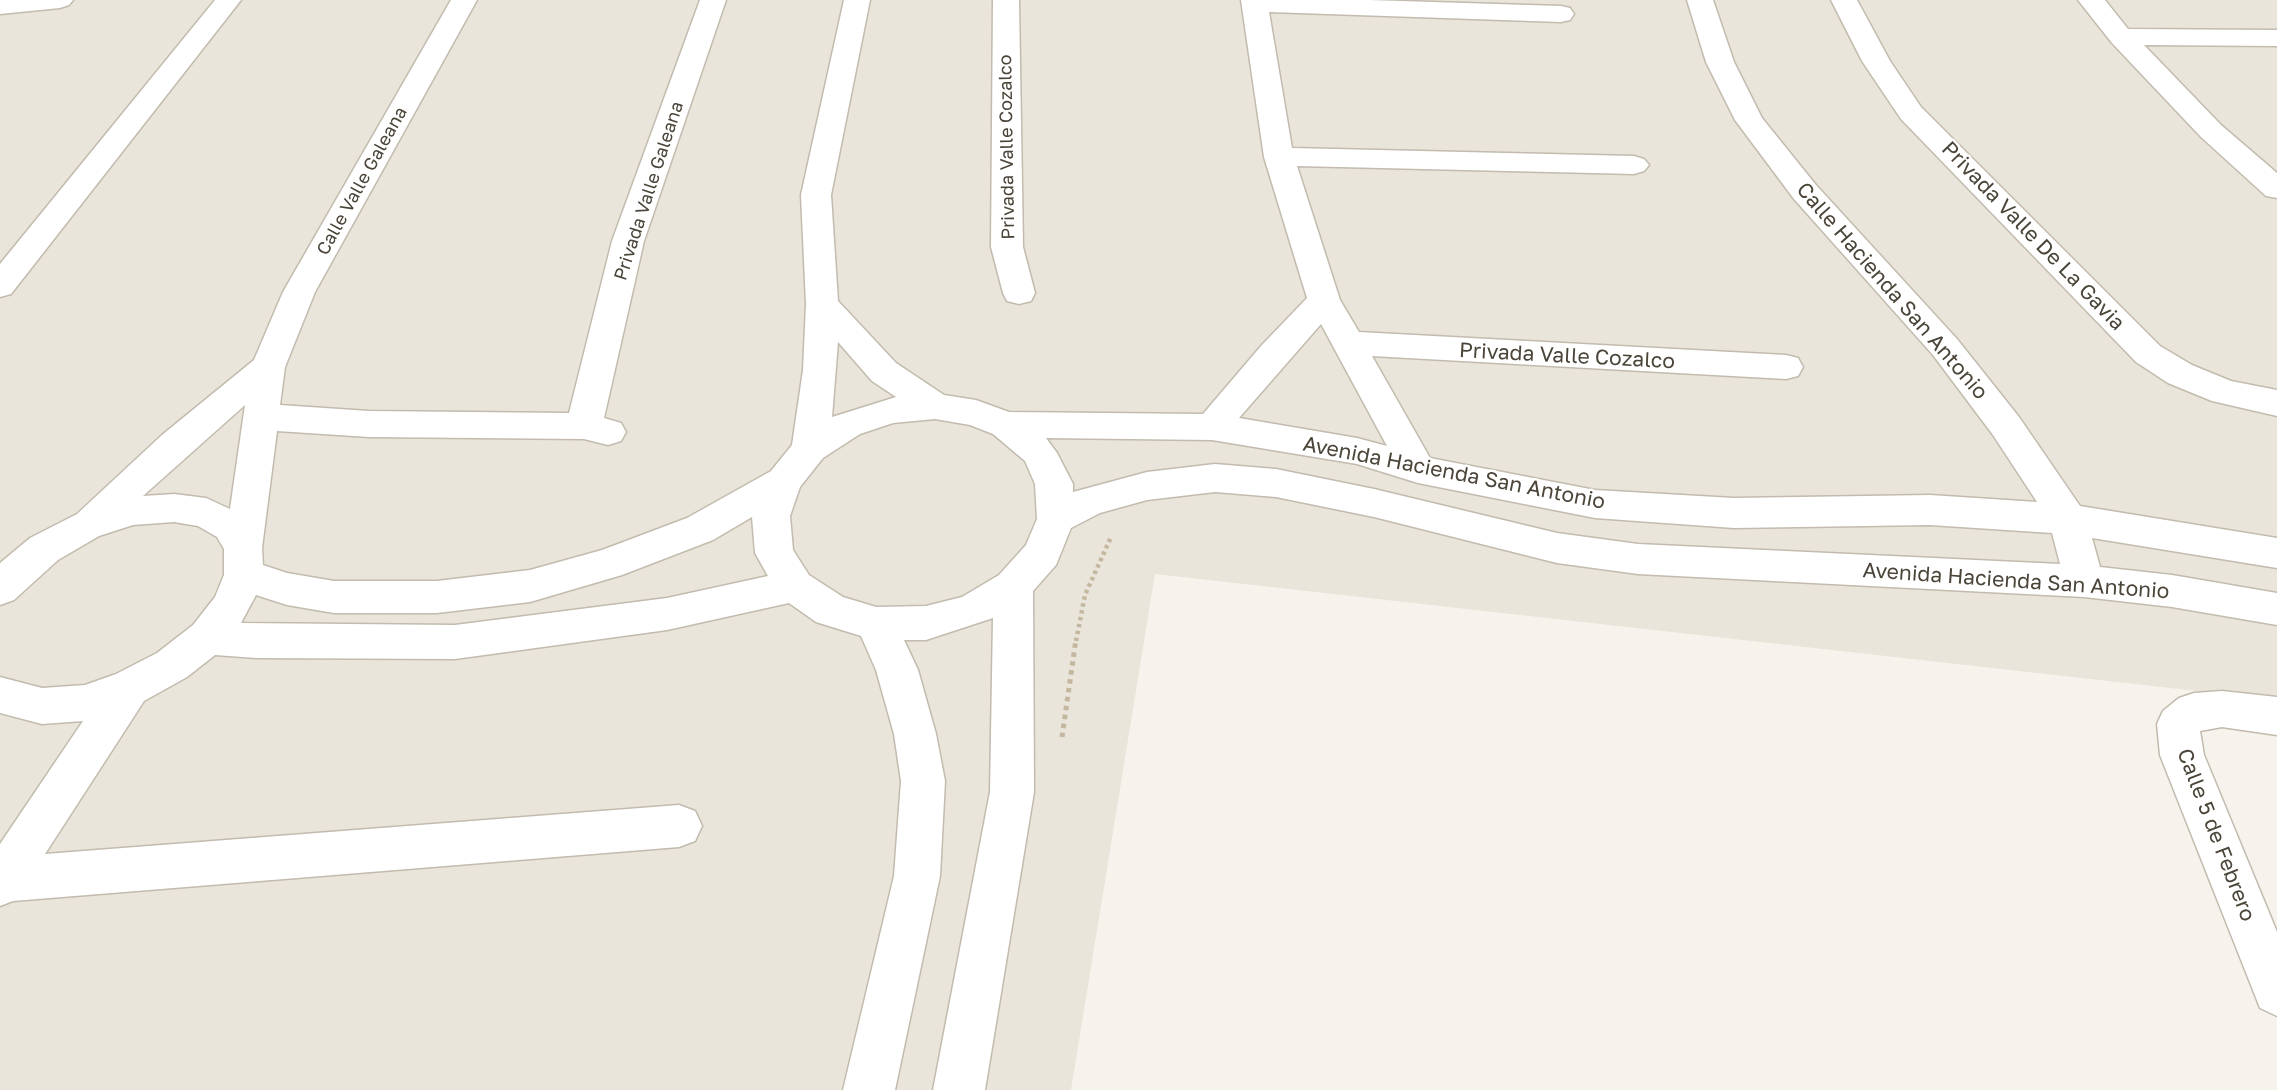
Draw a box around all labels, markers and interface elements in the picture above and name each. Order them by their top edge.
street label: Privada Valle Cozalco [995,54,1019,240]
street label: Privada Valle Galeana [610,99,688,283]
street label: Calle Valle Galeana [312,103,412,259]
street label: Privada Valle De La Gavia [1936,136,2130,336]
street label: Calle Hacienda San Antonio [1791,177,1993,405]
street label: Privada Valle Cozalco [1459,338,1675,374]
street label: Avenida Hacienda San Antonio [1301,431,1607,515]
street label: Avenida Hacienda San Antonio [1862,558,2170,604]
street label: Calle 5 de Febrero [2172,745,2260,925]

